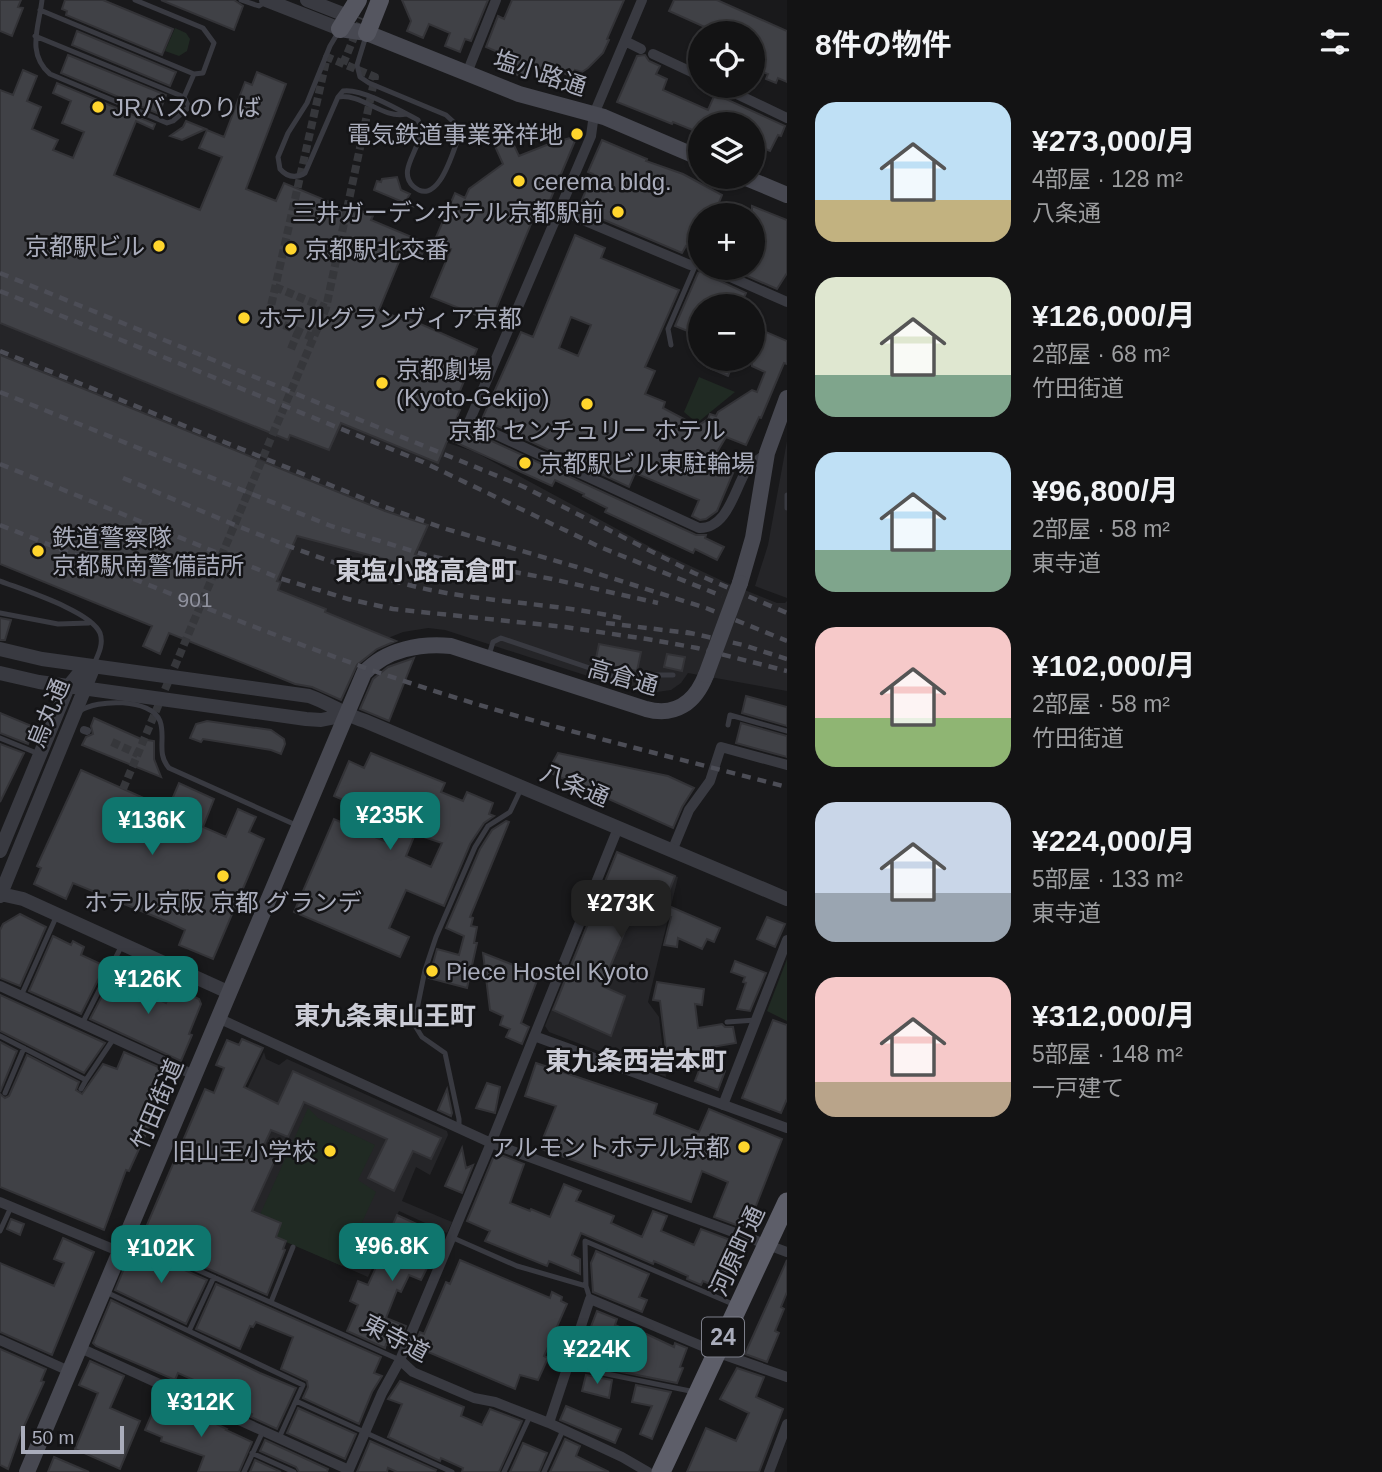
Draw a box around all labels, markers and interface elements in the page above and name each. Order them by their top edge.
map controls [688,21,765,371]
button: locate [688,21,765,98]
icon: filters [1316,23,1354,61]
text: 8件の物件 [815,28,952,61]
street label: 塩小路通 [490,45,590,101]
place label: JRバスのりば [112,94,261,121]
marker: JRバスのりば [90,99,106,115]
button: layers [688,112,765,189]
place label: 電気鉄道事業発祥地 [347,121,563,148]
text: ¥273,000/月 [1032,124,1195,157]
marker: 電気鉄道事業発祥地 [569,126,585,142]
icon: home [871,130,955,214]
text: 4部屋 · 128 m² [1032,166,1183,192]
place label: cerema bldg. [533,168,672,195]
marker: cerema bldg. [511,173,527,189]
place label: 三井ガーデンホテル京都駅前 [292,199,604,226]
text: 八条通 [1032,200,1101,226]
button: + [688,203,765,280]
marker: 三井ガーデンホテル京都駅前 [610,204,626,220]
place label: 京都駅ビル [25,233,145,260]
place label: 京都駅北交番 [305,236,449,263]
marker: 京都駅ビル [151,238,167,254]
marker: 京都駅北交番 [283,241,299,257]
button: − [688,294,765,371]
text: ¥126,000/月 [1032,299,1195,332]
place label: ホテルグランヴィア京都 [258,305,522,332]
icon: home [871,305,955,389]
marker: ホテルグランヴィア京都 [236,310,252,326]
text: 2部屋 · 68 m² [1032,341,1170,367]
place label: 京都劇場 (Kyoto-Gekijo) [396,356,549,411]
marker: 京都劇場 (Kyoto-Gekijo) [374,375,390,391]
text: 竹田街道 [1032,375,1124,401]
marker: 京都 センチュリー ホテル [579,396,595,412]
place label: 京都 センチュリー ホテル [448,417,726,444]
place label: 京都駅ビル東駐輪場 [539,450,755,477]
marker: 京都駅ビル東駐輪場 [517,455,533,471]
text: ¥96,800/月 [1032,474,1179,507]
icon: home [871,480,955,564]
text: 2部屋 · 58 m² [1032,516,1170,542]
place label: 鉄道警察隊 京都駅南警備詰所 [52,524,244,579]
marker: 鉄道警察隊 京都駅南警備詰所 [30,543,46,559]
text: 東寺道 [1032,550,1101,576]
district label: 東塩小路高倉町 [335,556,517,586]
house number: 901 [177,588,213,611]
text: ¥102,000/月 [1032,649,1195,682]
street label: 高倉通 [585,654,661,700]
icon: home [871,655,955,739]
street label: 烏丸通 [22,675,74,751]
text: 2部屋 · 58 m² [1032,691,1170,717]
text: 竹田街道 [1032,725,1124,751]
street label: 八条通 [537,759,613,811]
pin: ¥235K [341,792,439,852]
pin: ¥136K [103,798,201,857]
text: ¥235K [356,802,424,828]
text: ¥136K [118,807,186,833]
text: ¥224,000/月 [1032,824,1195,857]
icon: home [871,830,955,914]
text: 5部屋 · 133 m² [1032,866,1183,892]
marker: ホテル京阪 京都 グランデ [215,868,231,884]
pin: ¥273K [572,880,670,940]
place label: ホテル京阪 京都 グランデ [84,889,362,916]
text: ¥273K [587,890,655,916]
text: 東寺道 [1032,900,1101,926]
pin: ¥126K [99,956,197,1016]
place label: Piece Hostel Kyoto [446,958,649,985]
marker: Piece Hostel Kyoto [424,963,440,979]
text: ¥126K [114,966,182,992]
text: ¥312,000/月 [1032,999,1195,1032]
district label: 東九条東山王町 [294,1001,476,1031]
icon: home [871,1005,955,1089]
text: 5部屋 · 148 m² [1032,1041,1183,1067]
district label: 東九条西岩本町 [545,1046,727,1076]
street label: 竹田街道 [126,1055,188,1153]
text: 一戸建て [1032,1075,1124,1101]
place label: アルモントホテル京都 [490,1134,730,1161]
place label: 旧山王小学校 [172,1138,316,1165]
marker: アルモントホテル京都 [736,1139,752,1155]
marker: 旧山王小学校 [322,1143,338,1159]
street label: 河原町通 [704,1202,770,1300]
pin: ¥96.8K [335,1224,449,1283]
pin: ¥102K [112,1226,210,1285]
text: ¥96.8K [355,1233,429,1259]
text: ¥102K [127,1235,195,1261]
street label: 東寺道 [358,1309,434,1367]
road number: 24 [702,1318,744,1356]
pin: ¥224K [548,1326,646,1386]
text: ¥224K [563,1336,631,1362]
pin: ¥312K [152,1380,250,1439]
text: ¥312K [167,1389,235,1415]
scale bar [21,1423,124,1455]
text: 50 m [32,1427,74,1448]

